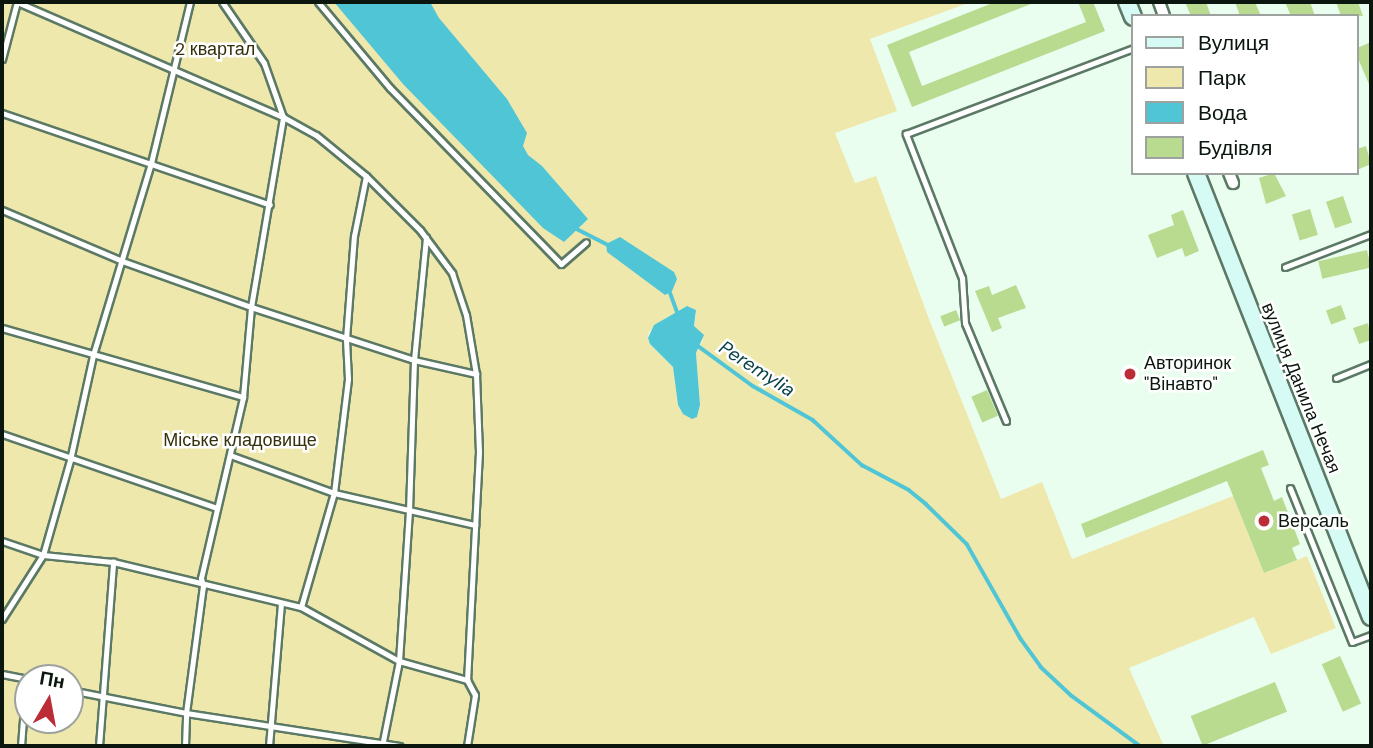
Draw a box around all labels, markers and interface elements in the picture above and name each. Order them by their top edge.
legend [1132,14,1359,175]
text: Вулиця [1198,29,1269,57]
park label: 2 квартал [175,38,255,60]
text: Парк [1198,64,1246,92]
text: Вода [1198,99,1247,127]
text: Будівля [1198,134,1272,162]
street label: вулиця Данила Нечая [1257,299,1345,477]
water label: Peremylia [715,336,799,402]
place label: Авторинок "Вінавто" [1144,353,1231,396]
marker: Авторинок "Вінавто" [1122,366,1138,382]
park label: Міське кладовище [163,429,317,451]
place label: Версаль [1278,510,1349,532]
marker: Версаль [1256,513,1272,529]
north arrow [14,664,84,734]
text: Пн [38,665,67,694]

